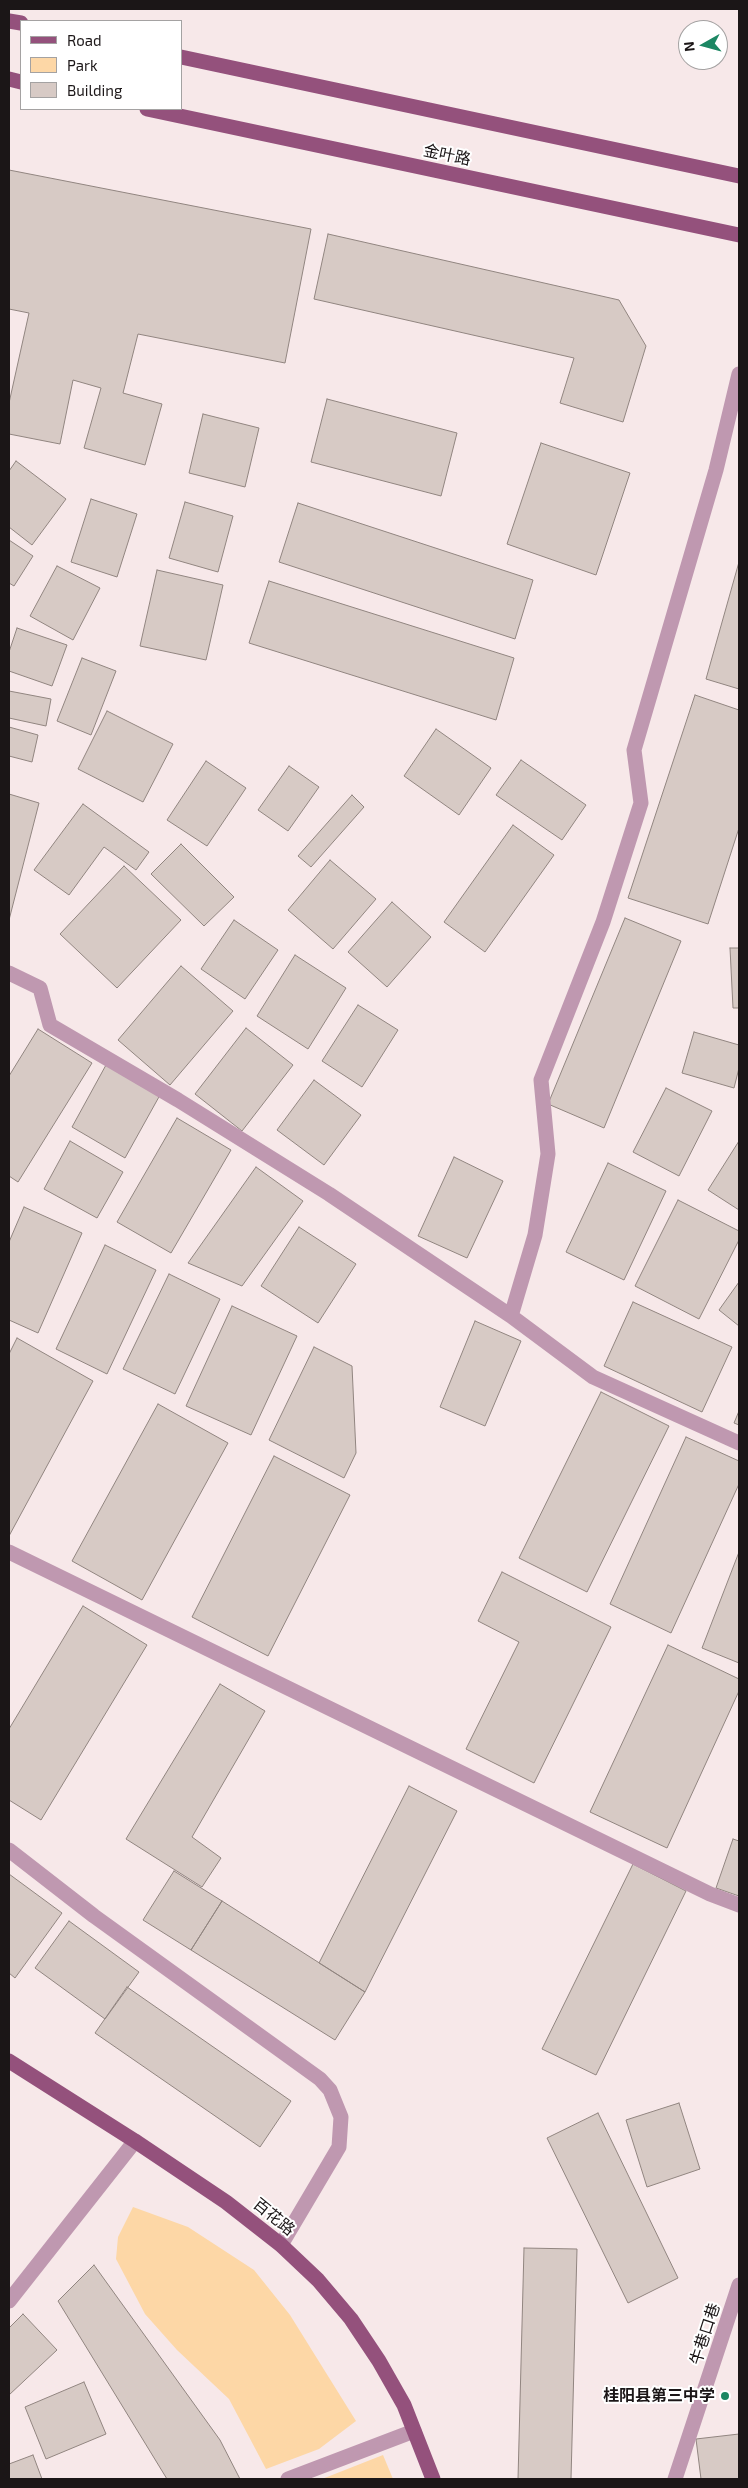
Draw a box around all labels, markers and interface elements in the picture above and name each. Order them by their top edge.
legend [20,20,182,110]
north arrow [678,20,728,70]
text: Road [67,31,102,49]
text: N [680,41,698,53]
text: Park [67,56,98,74]
text: Building [67,81,122,99]
street label: 金叶路 [422,141,472,169]
street label: 百花路 [249,2194,299,2240]
street label: 牛巷口巷 [686,2301,724,2367]
place label: 桂阳县第三中学 [603,2386,715,2406]
marker: 桂阳县第三中学 [719,2390,731,2402]

